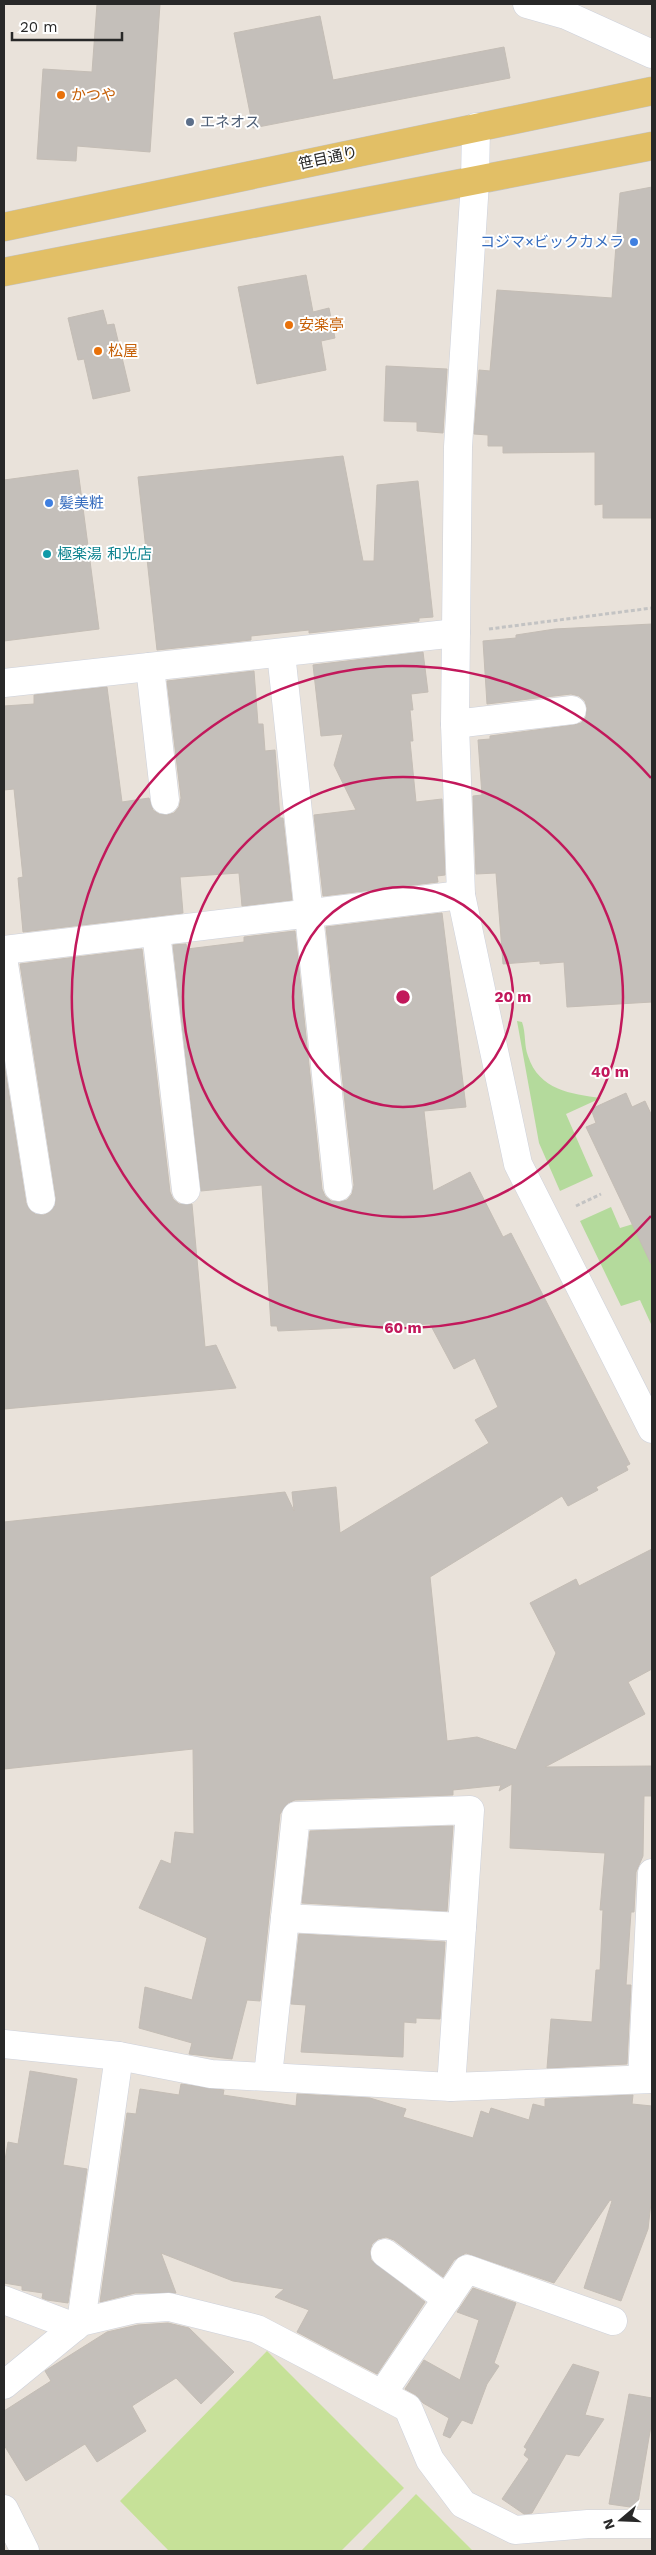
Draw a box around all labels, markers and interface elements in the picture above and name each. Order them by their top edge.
scale bar [12,10,122,42]
text: 20 m [20,18,58,36]
place label: かつや [71,86,116,104]
marker: かつや [55,89,67,101]
place label: エネオス [200,113,260,131]
marker: エネオス [184,116,196,128]
street label: 笹目通り [297,143,359,173]
place label: コジマ×ビックカメラ [480,233,624,251]
marker: コジマ×ビックカメラ [628,236,640,248]
place label: 安楽亭 [299,316,344,334]
marker: 安楽亭 [283,319,295,331]
place label: 松屋 [108,342,138,360]
marker: 松屋 [92,345,104,357]
place label: 髪美粧 [59,494,104,512]
marker: 髪美粧 [43,497,55,509]
place label: 極楽湯 和光店 [57,545,152,563]
marker: 極楽湯 和光店 [41,548,53,560]
centre of rings [394,988,412,1006]
text: 20 m [494,988,532,1006]
text: 40 m [591,1063,629,1081]
text: 60 m [384,1319,422,1337]
north arrow [596,2495,646,2545]
text: N [599,2517,618,2532]

